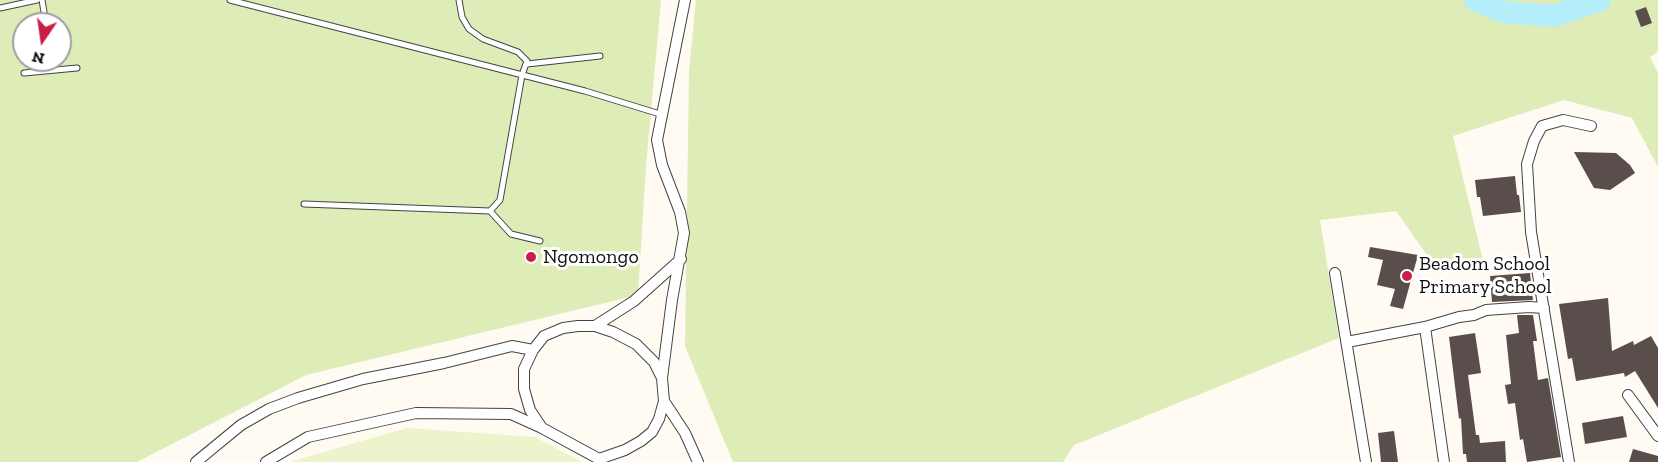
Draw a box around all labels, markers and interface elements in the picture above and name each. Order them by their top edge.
north arrow [12,12,72,72]
text: N [30,47,46,69]
place label: Ngomongo [543,245,639,269]
marker: Ngomongo [524,250,538,264]
place label: Beadom School Primary School [1419,252,1551,299]
marker: Beadom School Primary School [1400,269,1414,283]

